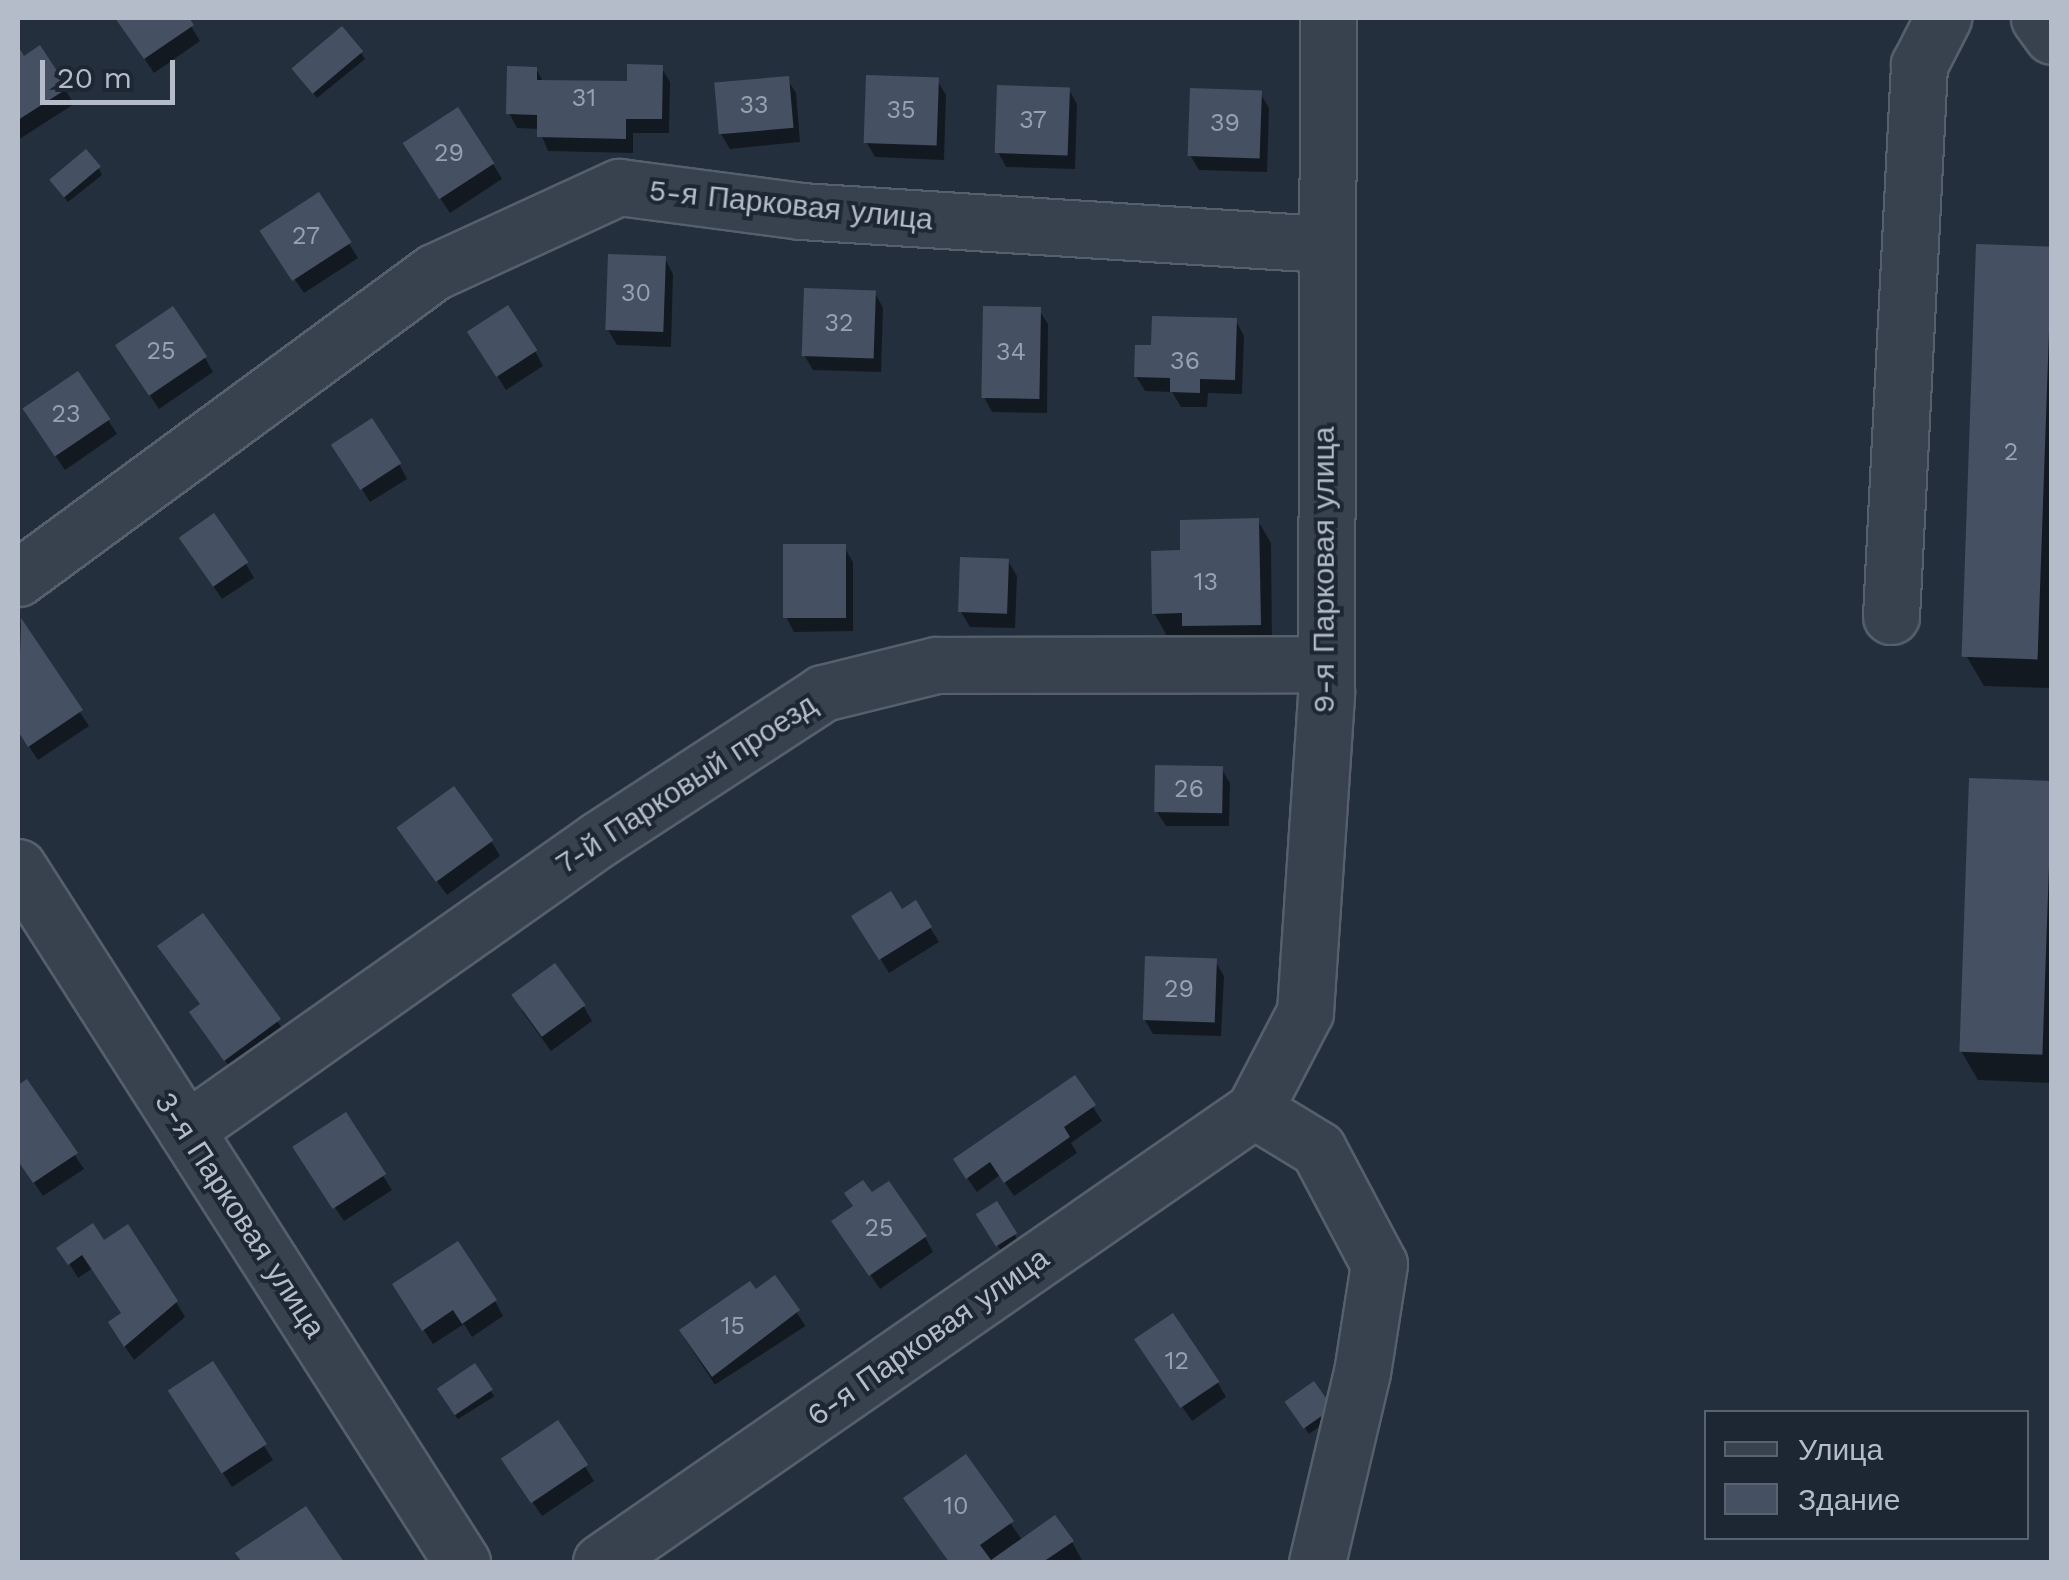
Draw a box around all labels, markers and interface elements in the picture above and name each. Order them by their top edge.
scale bar [45,40,180,102]
text: 20 m [57,60,132,95]
house number: 31 [572,83,596,113]
house number: 33 [739,90,769,120]
house number: 35 [886,95,916,125]
house number: 37 [1019,105,1047,135]
house number: 39 [1210,108,1240,138]
house number: 29 [434,138,464,168]
street label: 5-я Парковая улица [647,172,935,238]
house number: 27 [292,221,320,251]
house number: 30 [621,278,651,308]
house number: 32 [824,308,854,338]
house number: 25 [146,336,176,366]
house number: 34 [996,337,1026,367]
house number: 36 [1170,346,1200,376]
house number: 23 [51,399,81,429]
street label: 9-я Парковая улица [1306,427,1342,713]
house number: 2 [2004,437,2018,467]
house number: 13 [1194,567,1218,597]
street label: 7-й Парковый проезд [549,686,823,882]
house number: 26 [1174,774,1204,804]
house number: 29 [1164,974,1194,1004]
street label: 3-я Парковая улица [147,1085,333,1345]
house number: 25 [864,1213,894,1243]
street label: 6-я Парковая улица [800,1240,1056,1434]
house number: 15 [721,1311,745,1341]
house number: 12 [1165,1346,1189,1376]
legend [1704,1410,2029,1540]
text: Улица [1798,1432,1883,1467]
text: Здание [1798,1482,1900,1517]
house number: 10 [943,1491,969,1521]

